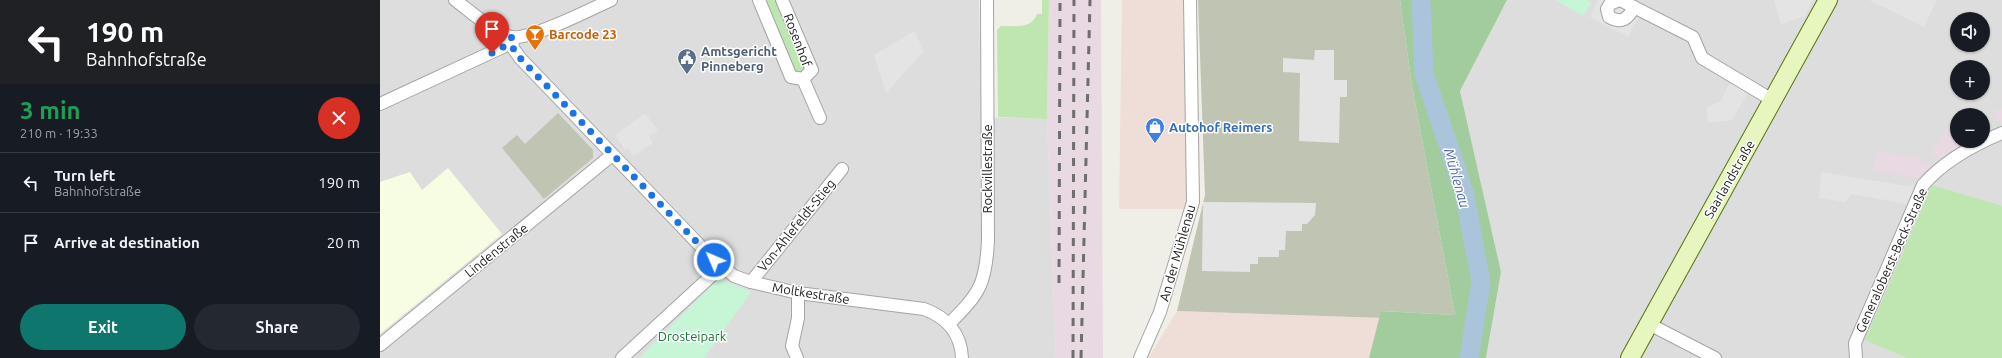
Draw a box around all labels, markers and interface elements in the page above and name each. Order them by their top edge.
street label: Rosenhof [781,11,815,69]
pin [475,12,509,53]
map controls [1950,12,1990,148]
button: sound [1950,12,1990,52]
icon: left [20,16,72,68]
text: 190 m [86,16,164,47]
icon: arrive [481,18,503,40]
bar icon: Barcode 23 [524,23,546,51]
place label: Barcode 23 [549,27,617,41]
place label: Amtsgericht Pinneberg [701,44,777,73]
public building icon: Amtsgericht Pinneberg [676,47,698,75]
text: Bahnhofstraße [86,49,207,69]
button: + [1950,60,1990,100]
text: 3 min [20,97,81,124]
button: close [318,97,360,139]
button: − [1950,108,1990,148]
shop icon: Autohof Reimers [1144,116,1166,144]
place label: Autohof Reimers [1169,120,1272,134]
street label: Rockvillestraße [980,124,994,214]
text: 210 m · 19:33 [20,126,98,140]
street label: Saarlandstraße [1701,138,1757,220]
water label: Mühlenau [1441,146,1473,210]
text: Turn left [54,167,115,184]
icon: left [20,172,42,194]
text: 190 m [318,174,360,191]
street label: Von-Ahlefeldt-Stieg [755,176,837,274]
text: Bahnhofstraße [54,184,141,198]
street label: Generaloberst-Beck-Straße [1853,185,1929,335]
street label: An der Mühlenau [1157,203,1197,303]
street label: Lindenstraße [462,220,530,280]
icon: arrive [20,232,42,254]
text: Arrive at destination [54,234,200,251]
text: 20 m [327,234,360,251]
position arrow [693,239,735,281]
street label: Moltkestraße [771,280,851,306]
button: Exit [20,304,186,350]
button: Share [194,304,360,350]
park label: Drosteipark [658,329,727,343]

